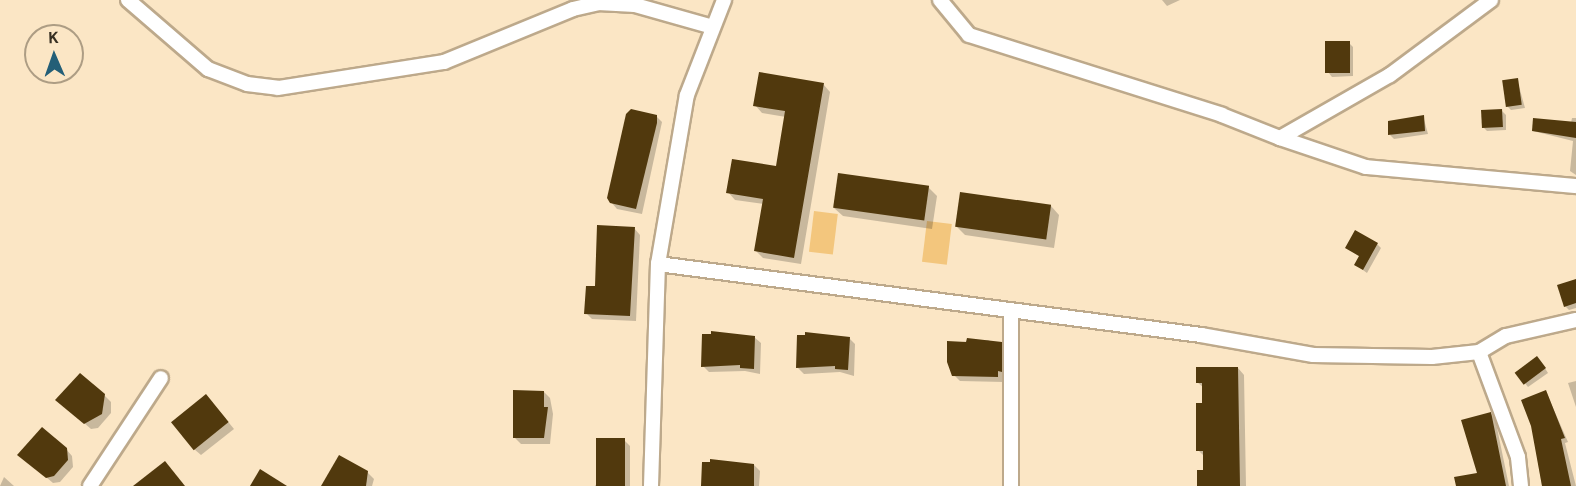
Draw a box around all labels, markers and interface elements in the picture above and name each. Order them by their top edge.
north arrow [24,24,84,84]
text: K [48,27,59,48]

